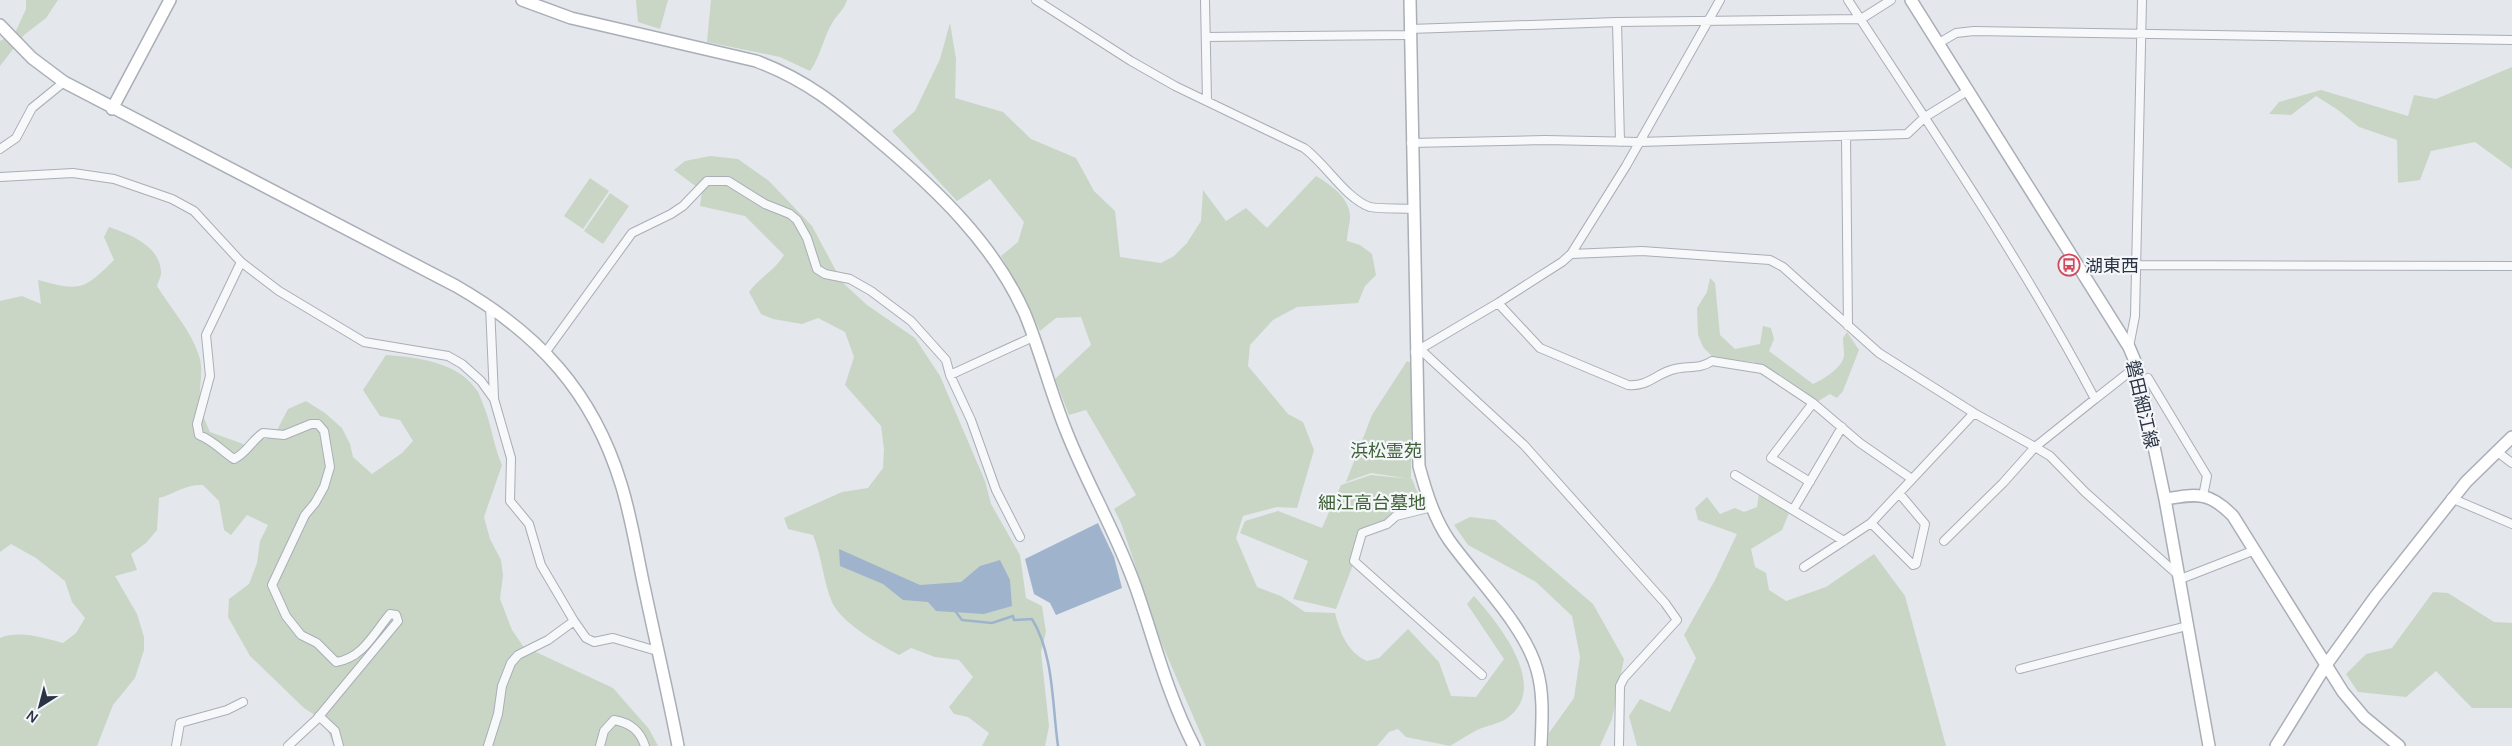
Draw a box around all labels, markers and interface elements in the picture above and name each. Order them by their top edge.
bus stop icon: 湖東西 [2057,253,2081,277]
place label: 湖東西 [2085,253,2139,277]
street label: 磐田細江線 [2121,357,2165,451]
park label: 浜松霊苑 [1350,438,1422,462]
park label: 細江高台墓地 [1318,490,1426,514]
north arrow [15,681,65,731]
text: N [22,706,42,728]

